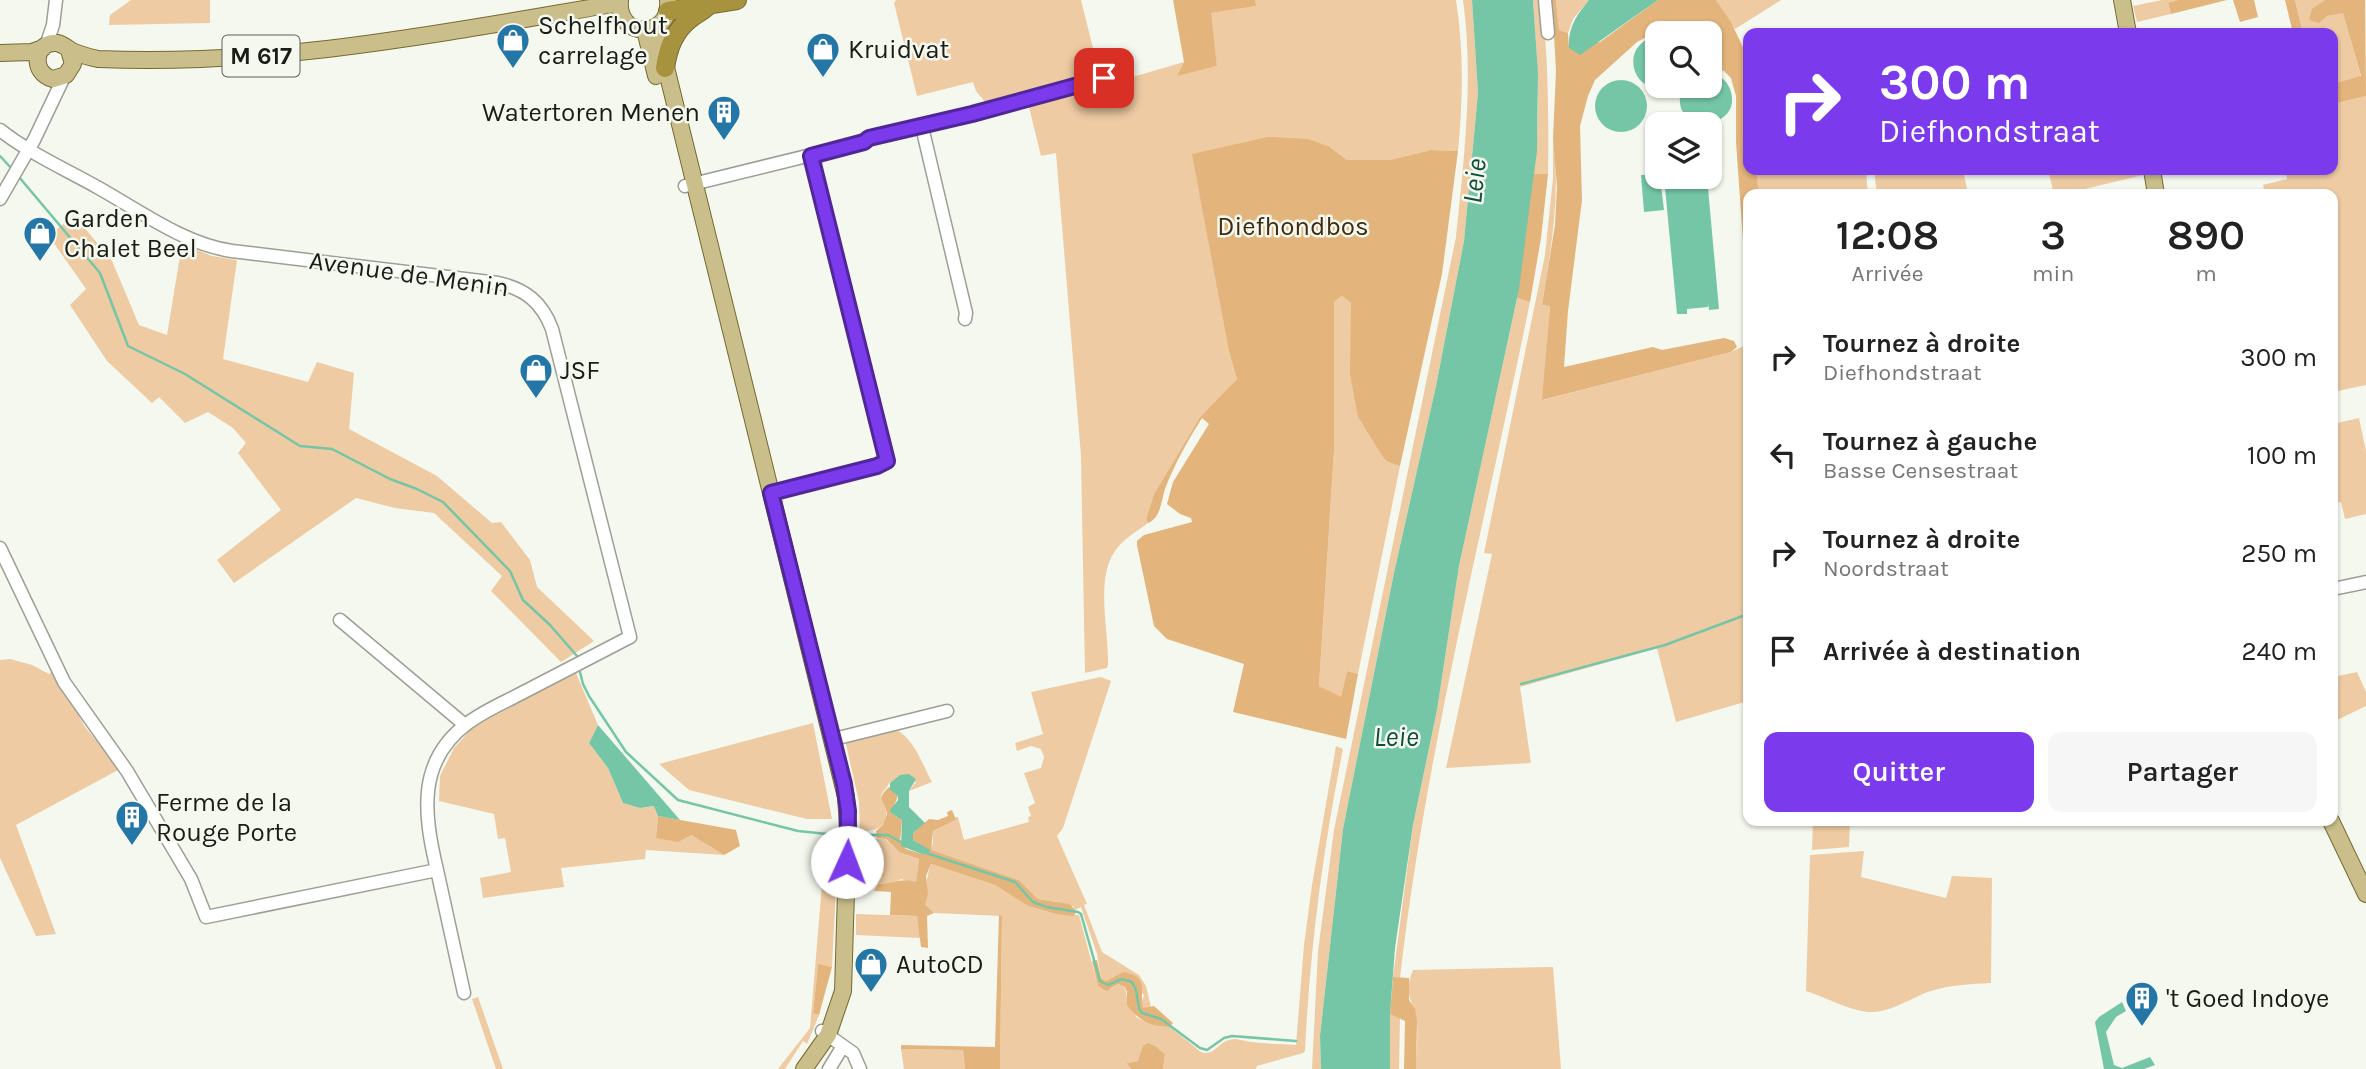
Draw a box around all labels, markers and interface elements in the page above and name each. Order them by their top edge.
place label: Schelfhout carrelage [538,10,668,71]
shop icon: Schelfhout carrelage [494,21,532,70]
map controls [1645,21,1722,189]
button: search [1645,21,1722,98]
shop icon: Kruidvat [804,30,842,79]
place label: Kruidvat [848,34,949,65]
road number: M 617 [222,36,300,76]
pin [1074,48,1134,108]
text: 300 m [1879,54,2030,111]
icon: right [1764,56,1855,147]
icon: arrive [1085,59,1123,97]
building icon: Watertoren Menen [705,93,743,142]
place label: Watertoren Menen [482,97,700,128]
button: layers [1645,112,1722,189]
text: Diefhondstraat [1879,113,2100,150]
water label: Leie [1455,157,1493,205]
place label: Garden Chalet Beel [64,203,197,264]
text: 12:08 [1836,210,1939,260]
text: 3 [2040,210,2066,260]
text: 890 [2167,210,2245,260]
park label: Diefhondbos [1217,211,1369,242]
shop icon: Garden Chalet Beel [21,214,59,263]
street label: Avenue de Menin [307,245,511,303]
text: Arrivée [1852,260,1923,287]
text: min [2032,260,2074,287]
text: m [2195,260,2217,287]
text: Tournez à droite [1823,328,2020,359]
icon: right [1764,338,1802,376]
text: 300 m [2240,342,2317,373]
shop icon: JSF [517,351,555,400]
place label: JSF [560,355,600,386]
text: Diefhondstraat [1823,359,1982,386]
text: Tournez à gauche [1823,426,2037,457]
icon: left [1764,436,1802,474]
text: 100 m [2247,440,2317,471]
text: Basse Censestraat [1823,457,2018,484]
text: Tournez à droite [1823,524,2020,555]
icon: right [1764,534,1802,572]
text: 250 m [2241,538,2317,569]
text: Noordstraat [1823,555,1949,582]
icon: arrive [1764,632,1802,670]
text: Arrivée à destination [1823,636,2081,667]
text: 240 m [2241,636,2317,667]
water label: Leie [1373,720,1419,753]
button: Quitter [1764,732,2034,812]
button: Partager [2048,732,2317,812]
place label: Ferme de la Rouge Porte [156,787,297,848]
building icon: Ferme de la Rouge Porte [113,798,151,847]
position arrow [810,825,884,899]
shop icon: AutoCD [852,945,890,994]
place label: AutoCD [896,949,984,980]
building icon: 't Goed Indoye [2123,979,2161,1028]
place label: 't Goed Indoye [2166,983,2329,1014]

